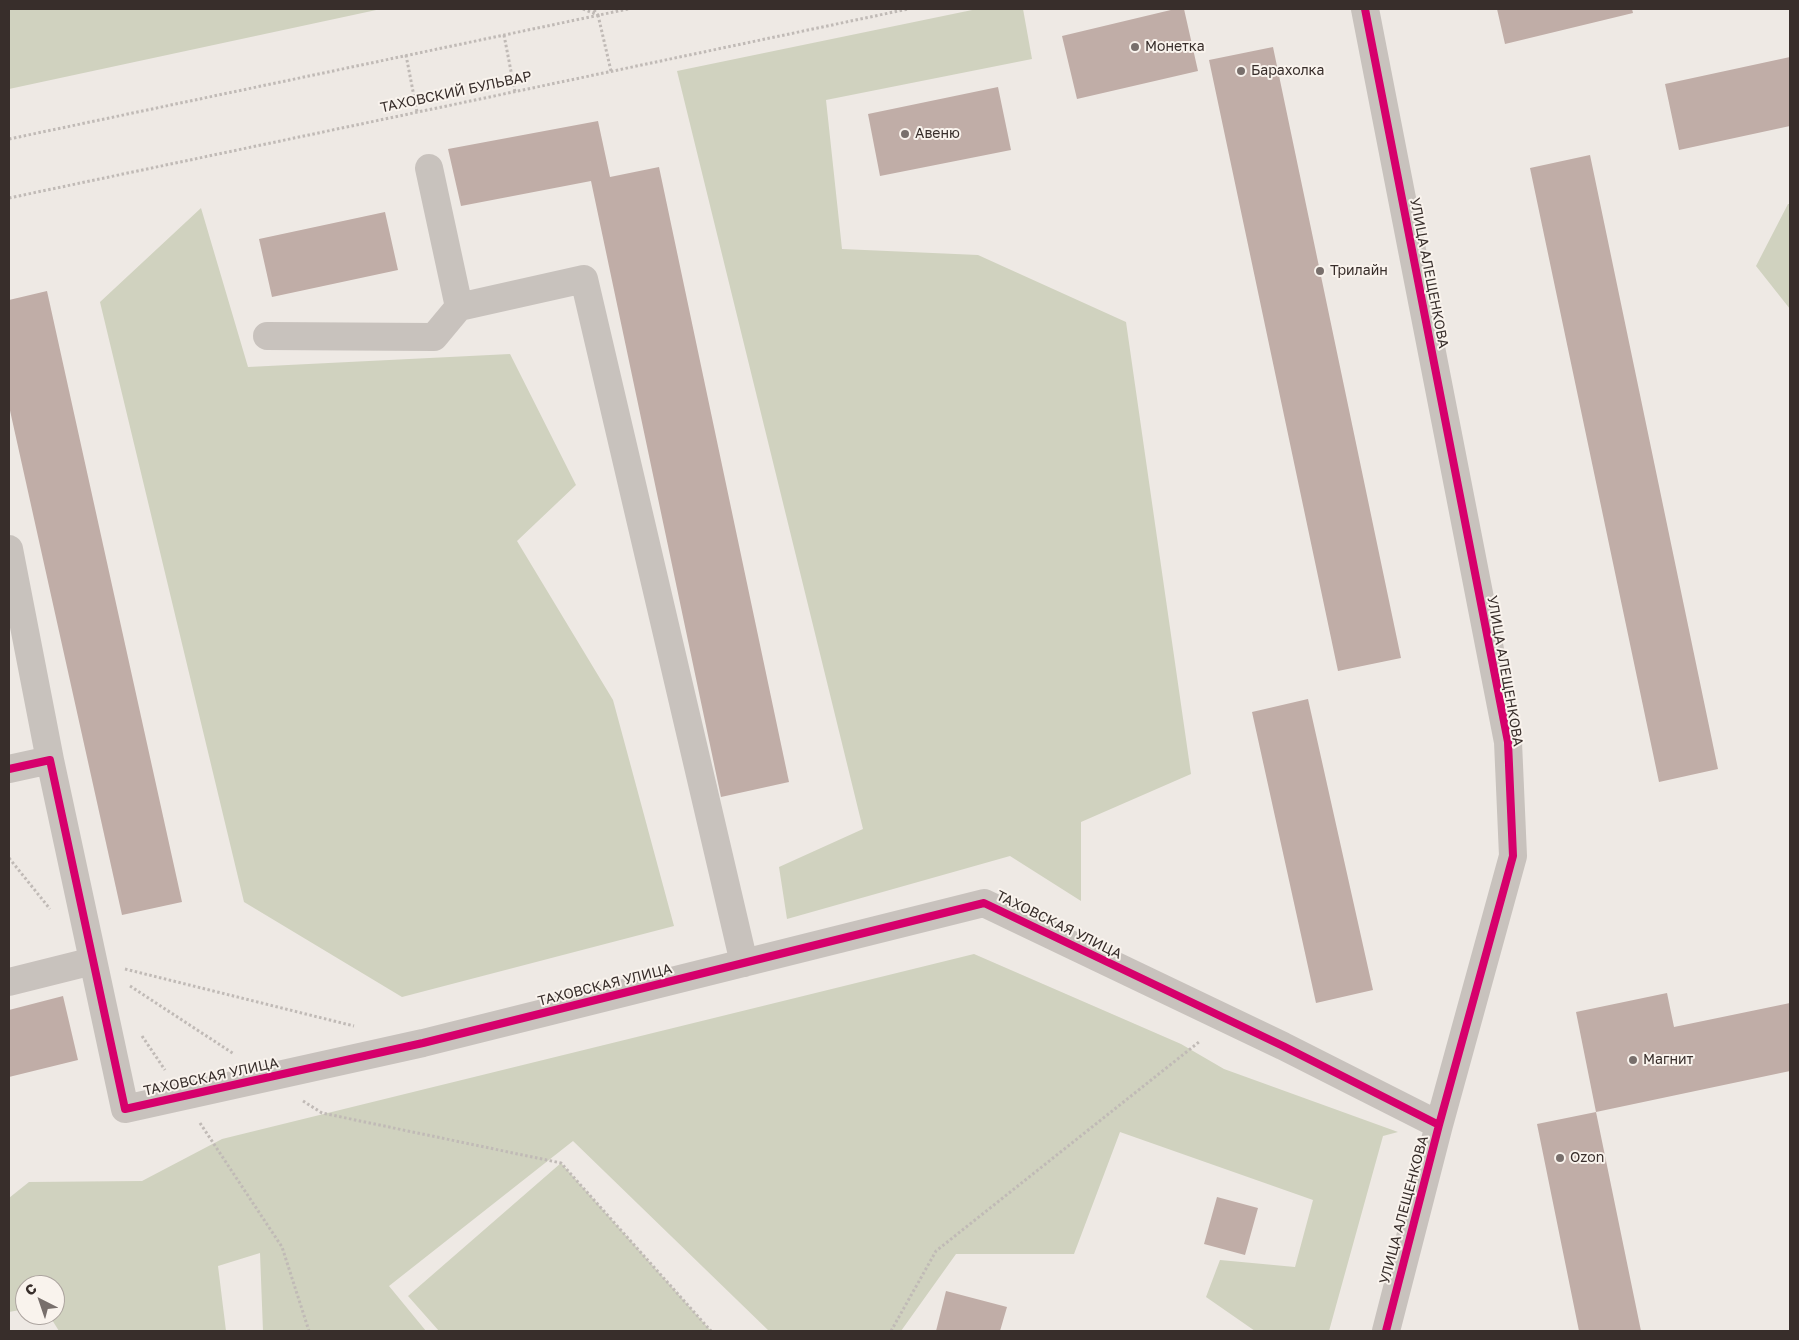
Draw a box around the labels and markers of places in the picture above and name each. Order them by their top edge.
place label: Монетка [1145,39,1205,55]
marker: Монетка [1129,41,1141,53]
place label: Барахолка [1251,63,1324,79]
marker: Барахолка [1235,65,1247,77]
place label: Авеню [915,126,960,142]
marker: Авеню [899,128,911,140]
place label: Трилайн [1330,263,1388,279]
marker: Трилайн [1314,265,1326,277]
place label: Магнит [1643,1052,1693,1068]
marker: Магнит [1627,1054,1639,1066]
place label: Ozon [1570,1150,1604,1166]
marker: Ozon [1554,1152,1566,1164]

